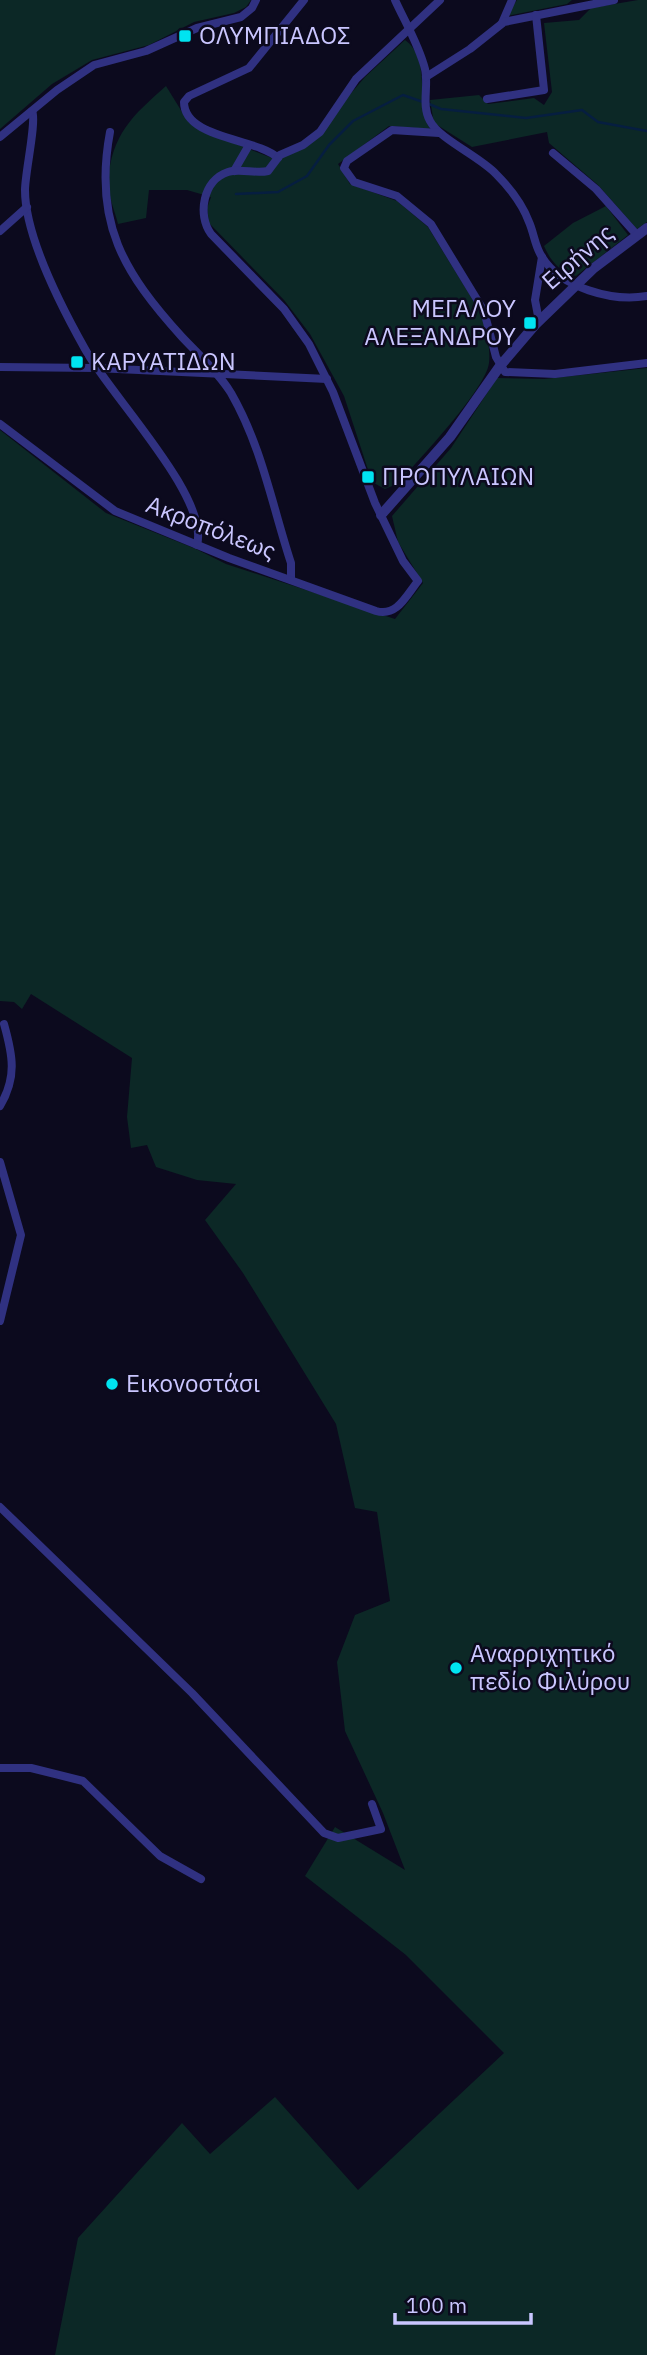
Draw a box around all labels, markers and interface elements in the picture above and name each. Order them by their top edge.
place label: ΟΛΥΜΠΙΑΔΟΣ [199,19,351,51]
marker: ΟΛΥΜΠΙΑΔΟΣ [177,28,193,44]
street label: Ειρήνης [535,216,620,296]
place label: ΜΕΓΑΛΟΥ ΑΛΕΞΑΝΔΡΟΥ [364,292,516,352]
marker: ΜΕΓΑΛΟΥ ΑΛΕΞΑΝΔΡΟΥ [522,315,538,331]
place label: ΚΑΡΥΑΤΙΔΩΝ [91,345,236,377]
marker: ΚΑΡΥΑΤΙΔΩΝ [69,354,85,370]
place label: ΠΡΟΠΥΛΑΙΩΝ [382,460,534,492]
marker: ΠΡΟΠΥΛΑΙΩΝ [360,469,376,485]
street label: Ακροπόλεως [142,488,281,566]
place label: Εικονοστάσι [126,1367,260,1399]
marker: Εικονοστάσι [104,1376,120,1392]
place label: Αναρριχητικό πεδίο Φιλύρου [470,1637,630,1697]
marker: Αναρριχητικό πεδίο Φιλύρου [448,1660,464,1676]
scale bar [395,2282,532,2326]
text: 100 m [406,2291,467,2319]

